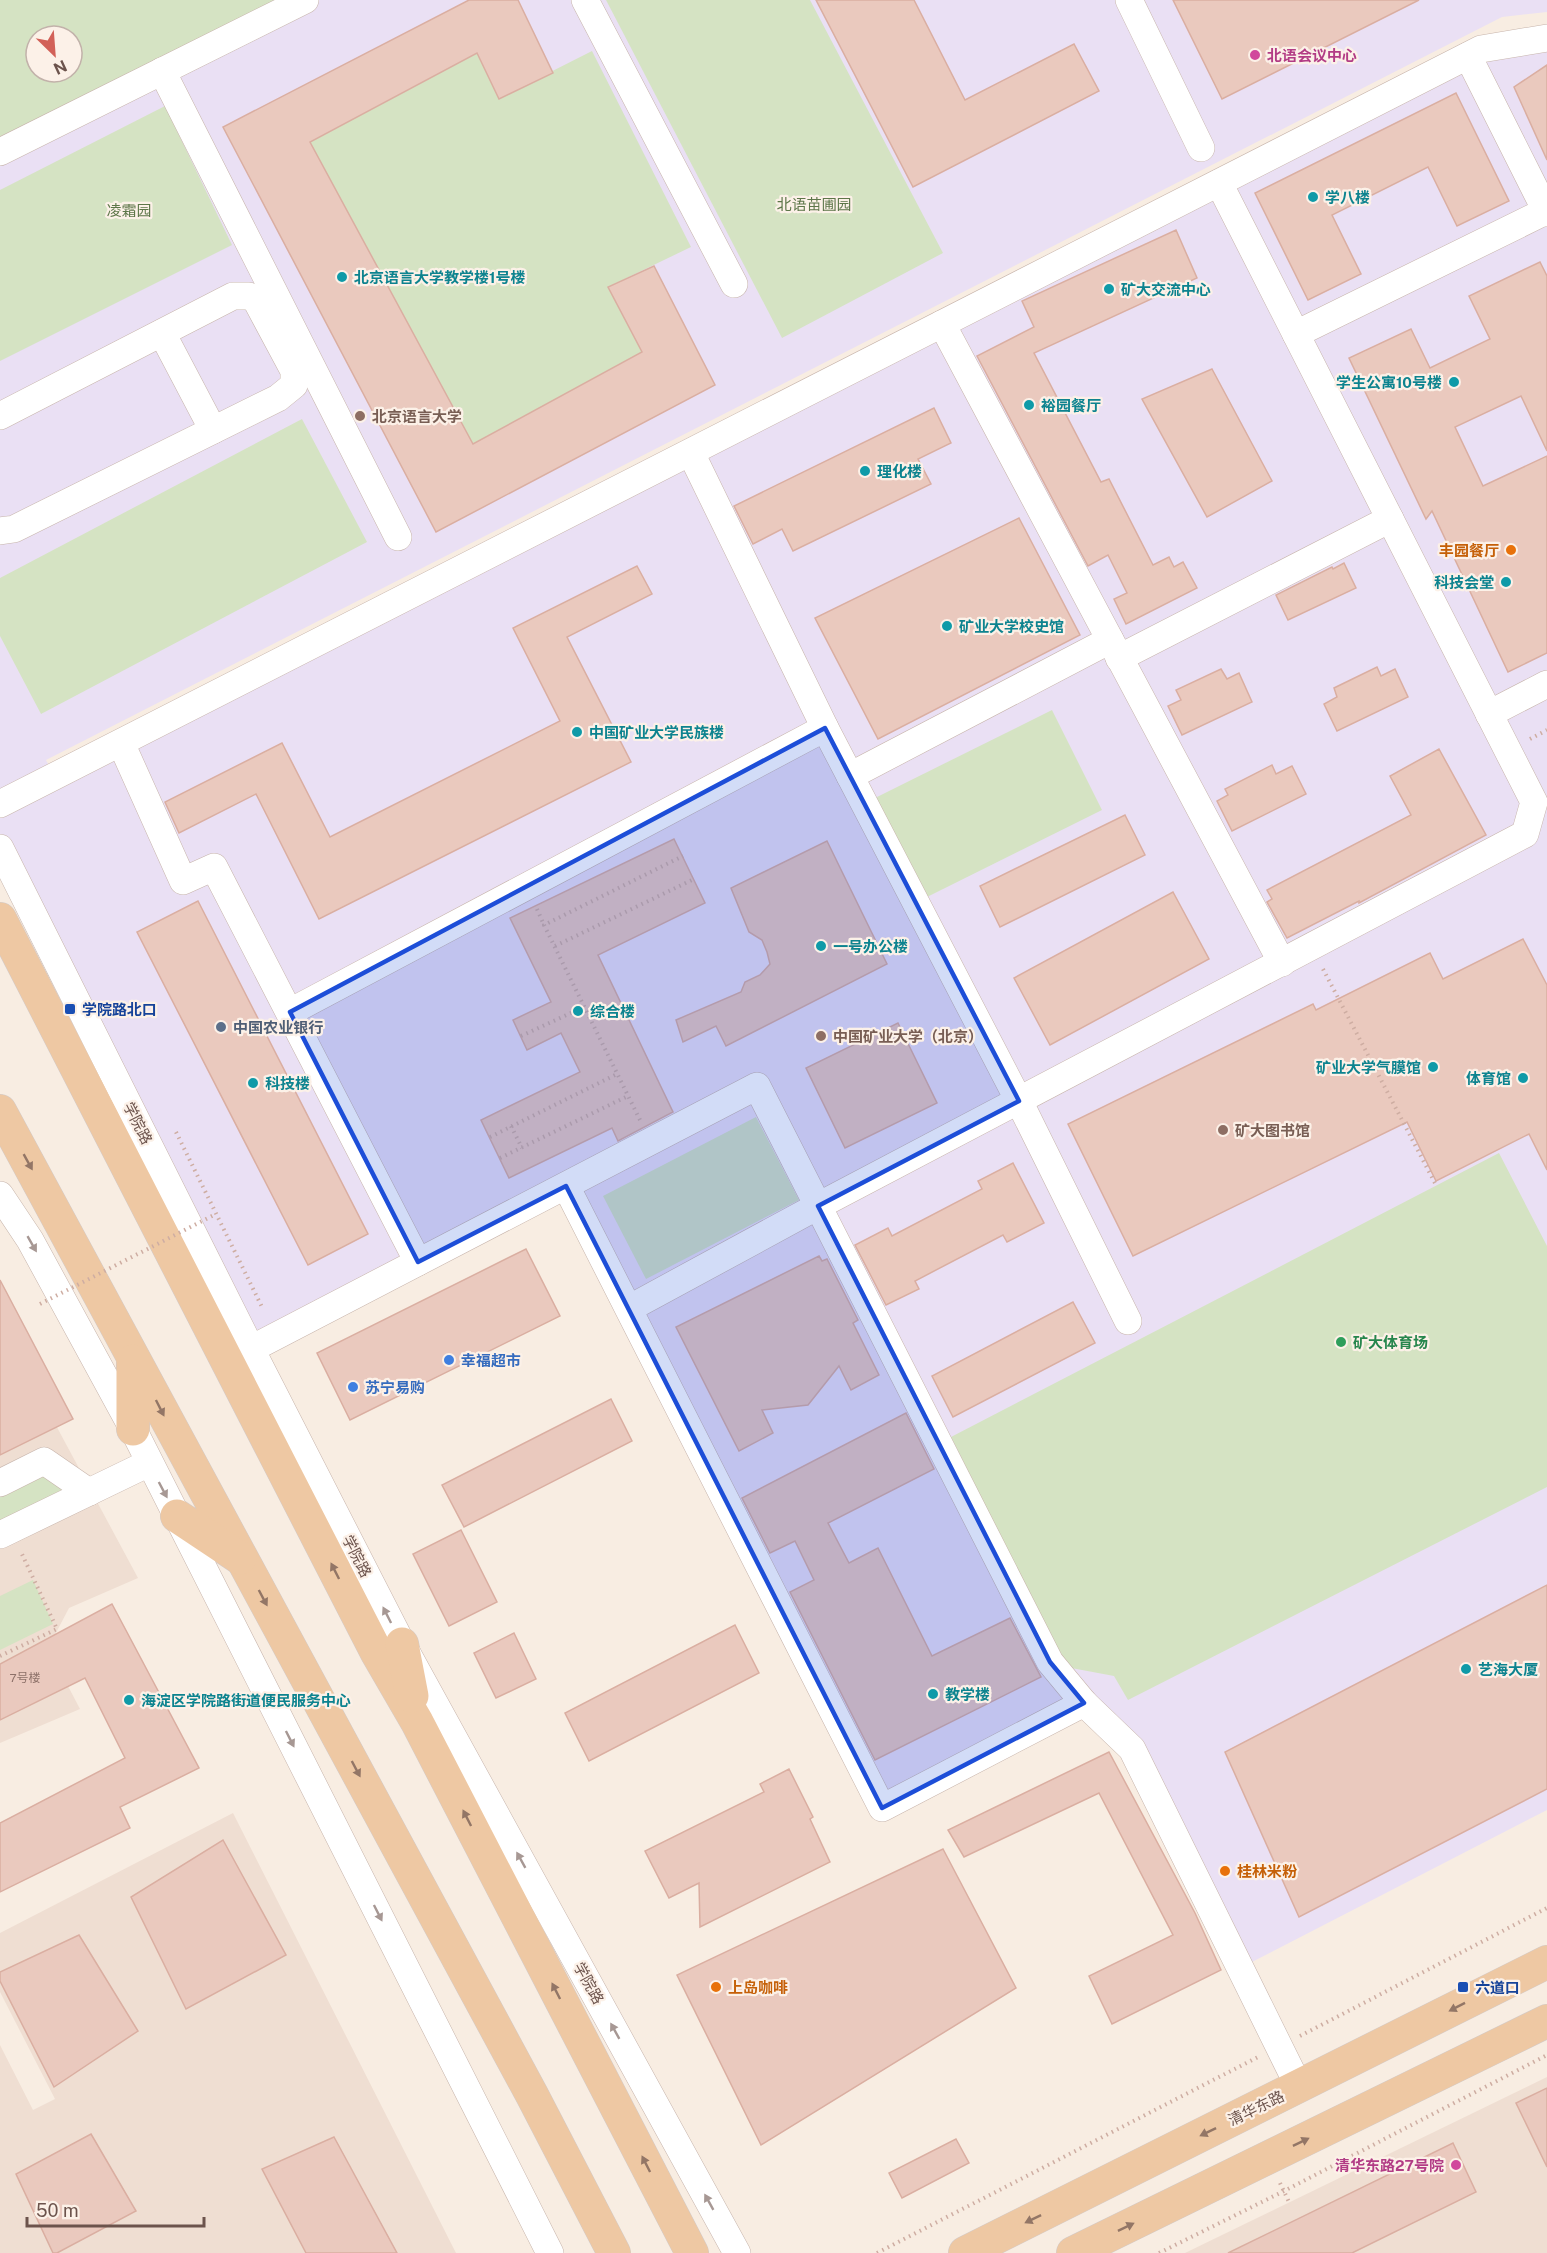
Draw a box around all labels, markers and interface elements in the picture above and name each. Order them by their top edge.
north arrow [24,24,84,84]
place label: 北语会议中心 [1267,47,1357,64]
marker: 北语会议中心 [1248,48,1262,62]
text: N [50,56,70,78]
place label: 学八楼 [1325,189,1370,206]
marker: 学八楼 [1306,190,1320,204]
park label: 北语苗圃园 [776,196,852,213]
park label: 凌霜园 [106,202,152,219]
place label: 北京语言大学教学楼1号楼 [354,269,525,286]
marker: 北京语言大学教学楼1号楼 [335,270,349,284]
place label: 矿大交流中心 [1121,281,1211,298]
marker: 矿大交流中心 [1102,282,1116,296]
place label: 学生公寓10号楼 [1336,374,1442,391]
marker: 学生公寓10号楼 [1447,375,1461,389]
place label: 裕园餐厅 [1041,397,1101,414]
marker: 裕园餐厅 [1022,398,1036,412]
place label: 北京语言大学 [372,408,462,425]
marker: 北京语言大学 [353,409,367,423]
place label: 理化楼 [877,463,922,480]
marker: 理化楼 [858,464,872,478]
place label: 丰园餐厅 [1439,542,1499,559]
marker: 丰园餐厅 [1504,543,1518,557]
place label: 科技会堂 [1434,574,1494,591]
marker: 科技会堂 [1499,575,1513,589]
place label: 矿业大学校史馆 [959,618,1064,635]
marker: 矿业大学校史馆 [940,619,954,633]
place label: 中国矿业大学民族楼 [589,724,724,741]
marker: 中国矿业大学民族楼 [570,725,584,739]
place label: 一号办公楼 [833,938,908,955]
marker: 一号办公楼 [814,939,828,953]
place label: 学院路北口 [82,1001,157,1018]
marker: 学院路北口 [63,1002,77,1016]
place label: 综合楼 [590,1003,635,1020]
marker: 综合楼 [571,1004,585,1018]
place label: 中国农业银行 [233,1019,323,1036]
marker: 中国农业银行 [214,1020,228,1034]
place label: 中国矿业大学（北京） [833,1028,983,1045]
marker: 中国矿业大学（北京） [814,1029,828,1043]
place label: 矿业大学气膜馆 [1316,1059,1421,1076]
marker: 矿业大学气膜馆 [1426,1060,1440,1074]
place label: 体育馆 [1466,1070,1511,1087]
marker: 体育馆 [1516,1071,1530,1085]
place label: 科技楼 [265,1075,310,1092]
marker: 科技楼 [246,1076,260,1090]
street label: 学院路 [120,1099,156,1147]
place label: 矿大图书馆 [1235,1122,1310,1139]
marker: 矿大图书馆 [1216,1123,1230,1137]
one-way arrow [23,1154,33,1171]
one-way arrow [27,1236,37,1253]
place label: 矿大体育场 [1353,1334,1428,1351]
marker: 矿大体育场 [1334,1335,1348,1349]
place label: 幸福超市 [461,1352,521,1369]
marker: 幸福超市 [442,1353,456,1367]
place label: 苏宁易购 [365,1379,425,1396]
marker: 苏宁易购 [346,1380,360,1394]
one-way arrow [155,1400,165,1417]
one-way arrow [158,1482,168,1499]
street label: 学院路 [339,1532,375,1580]
one-way arrow [330,1563,340,1580]
one-way arrow [258,1589,268,1606]
one-way arrow [383,1606,393,1624]
place label: 艺海大厦 [1478,1661,1538,1678]
marker: 艺海大厦 [1459,1662,1473,1676]
house number: 7号楼 [9,1671,41,1685]
place label: 教学楼 [945,1686,990,1703]
marker: 教学楼 [926,1687,940,1701]
place label: 海淀区学院路街道便民服务中心 [141,1692,351,1709]
marker: 海淀区学院路街道便民服务中心 [122,1693,136,1707]
one-way arrow [285,1730,294,1747]
one-way arrow [351,1761,361,1778]
one-way arrow [462,1809,471,1826]
one-way arrow [516,1851,526,1868]
place label: 桂林米粉 [1237,1863,1298,1880]
marker: 桂林米粉 [1218,1864,1232,1878]
one-way arrow [373,1904,383,1921]
street label: 学院路 [571,1959,607,2007]
place label: 上岛咖啡 [728,1979,788,1996]
place label: 六道口 [1475,1979,1520,1996]
marker: 上岛咖啡 [709,1980,723,1994]
marker: 六道口 [1456,1980,1470,1994]
one-way arrow [551,1982,561,1999]
one-way arrow [1449,2002,1466,2012]
one-way arrow [610,2022,620,2039]
street label: 清华东路 [1225,2087,1287,2129]
one-way arrow [1199,2127,1217,2137]
one-way arrow [1292,2137,1310,2147]
one-way arrow [641,2155,651,2172]
place label: 清华东路27号院 [1335,2157,1444,2174]
marker: 清华东路27号院 [1449,2158,1463,2172]
scale bar [27,2190,204,2228]
one-way arrow [704,2193,714,2210]
text: 50 m [36,2200,79,2221]
one-way arrow [1025,2214,1042,2224]
one-way arrow [1117,2223,1134,2232]

